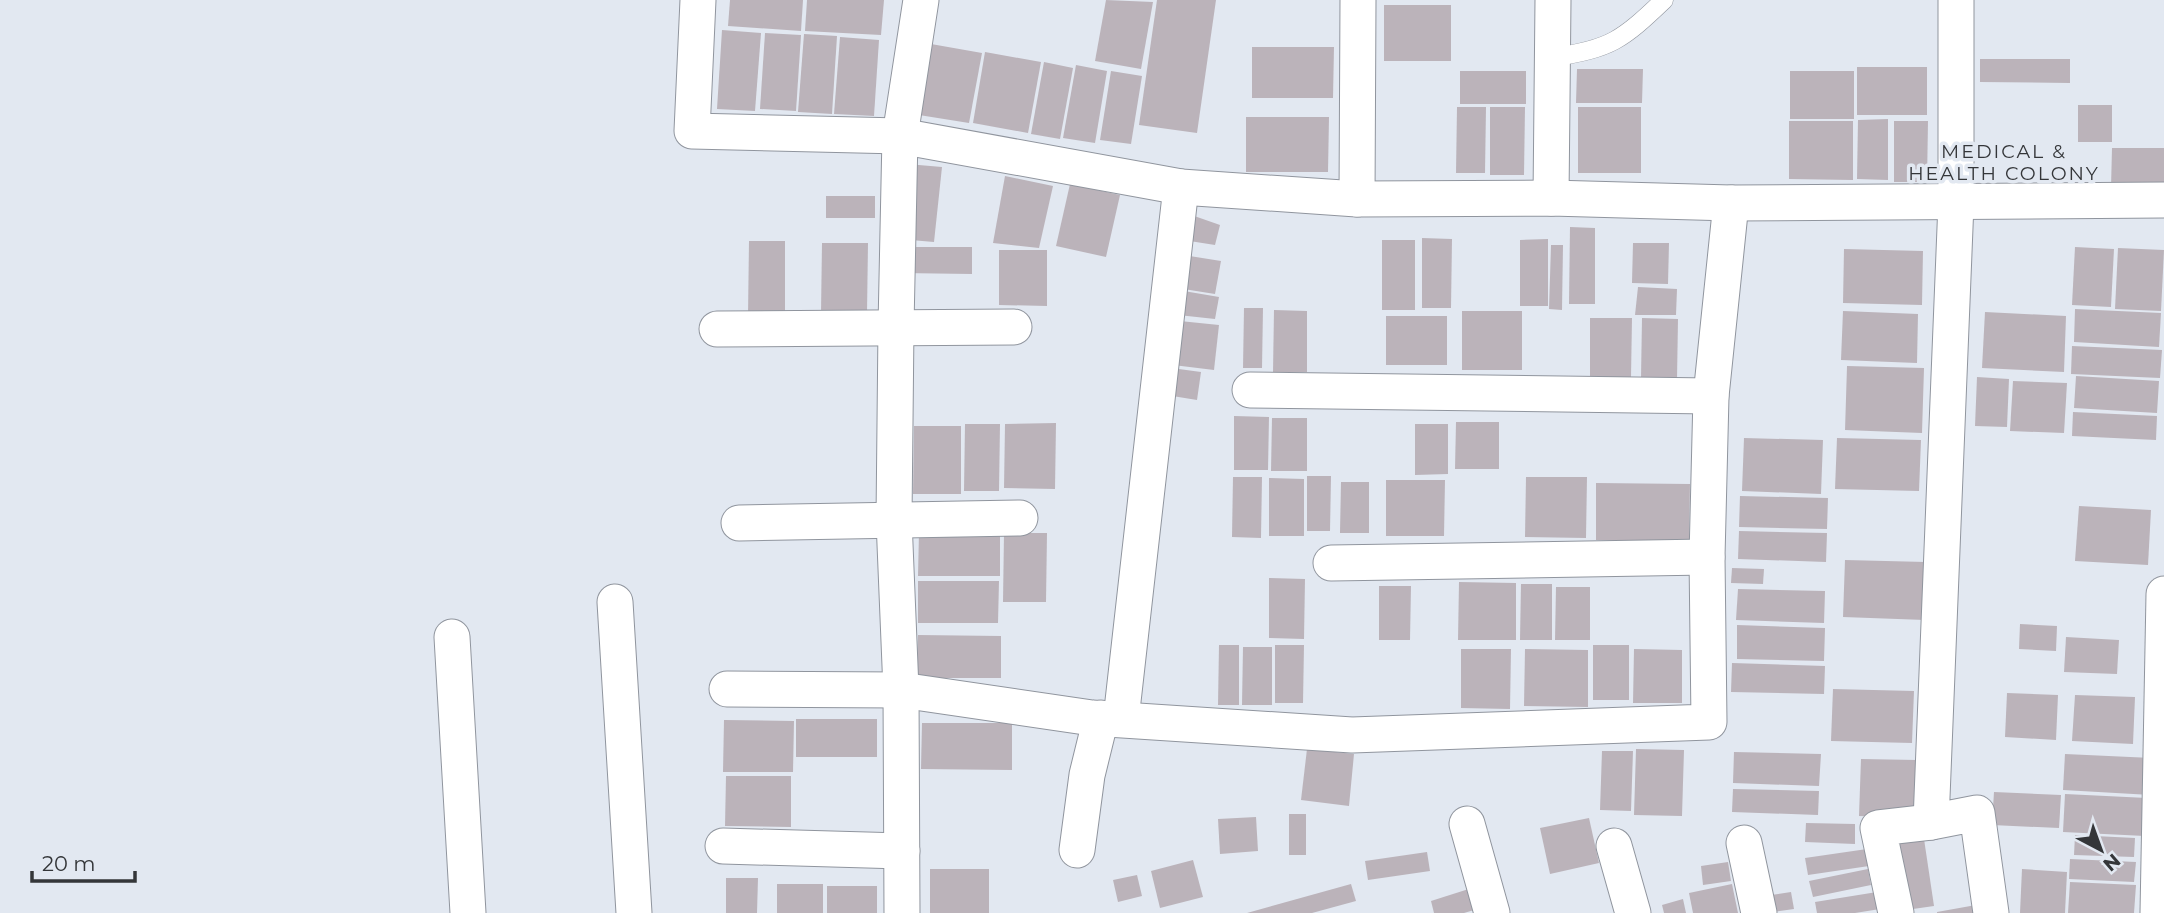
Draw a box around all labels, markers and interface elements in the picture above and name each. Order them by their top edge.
district label: MEDICAL & HEALTH COLONY [1908,140,2100,185]
north arrow [2066,815,2136,885]
scale bar [32,839,135,883]
text: N [2098,849,2125,876]
text: 20 m [42,851,96,876]

